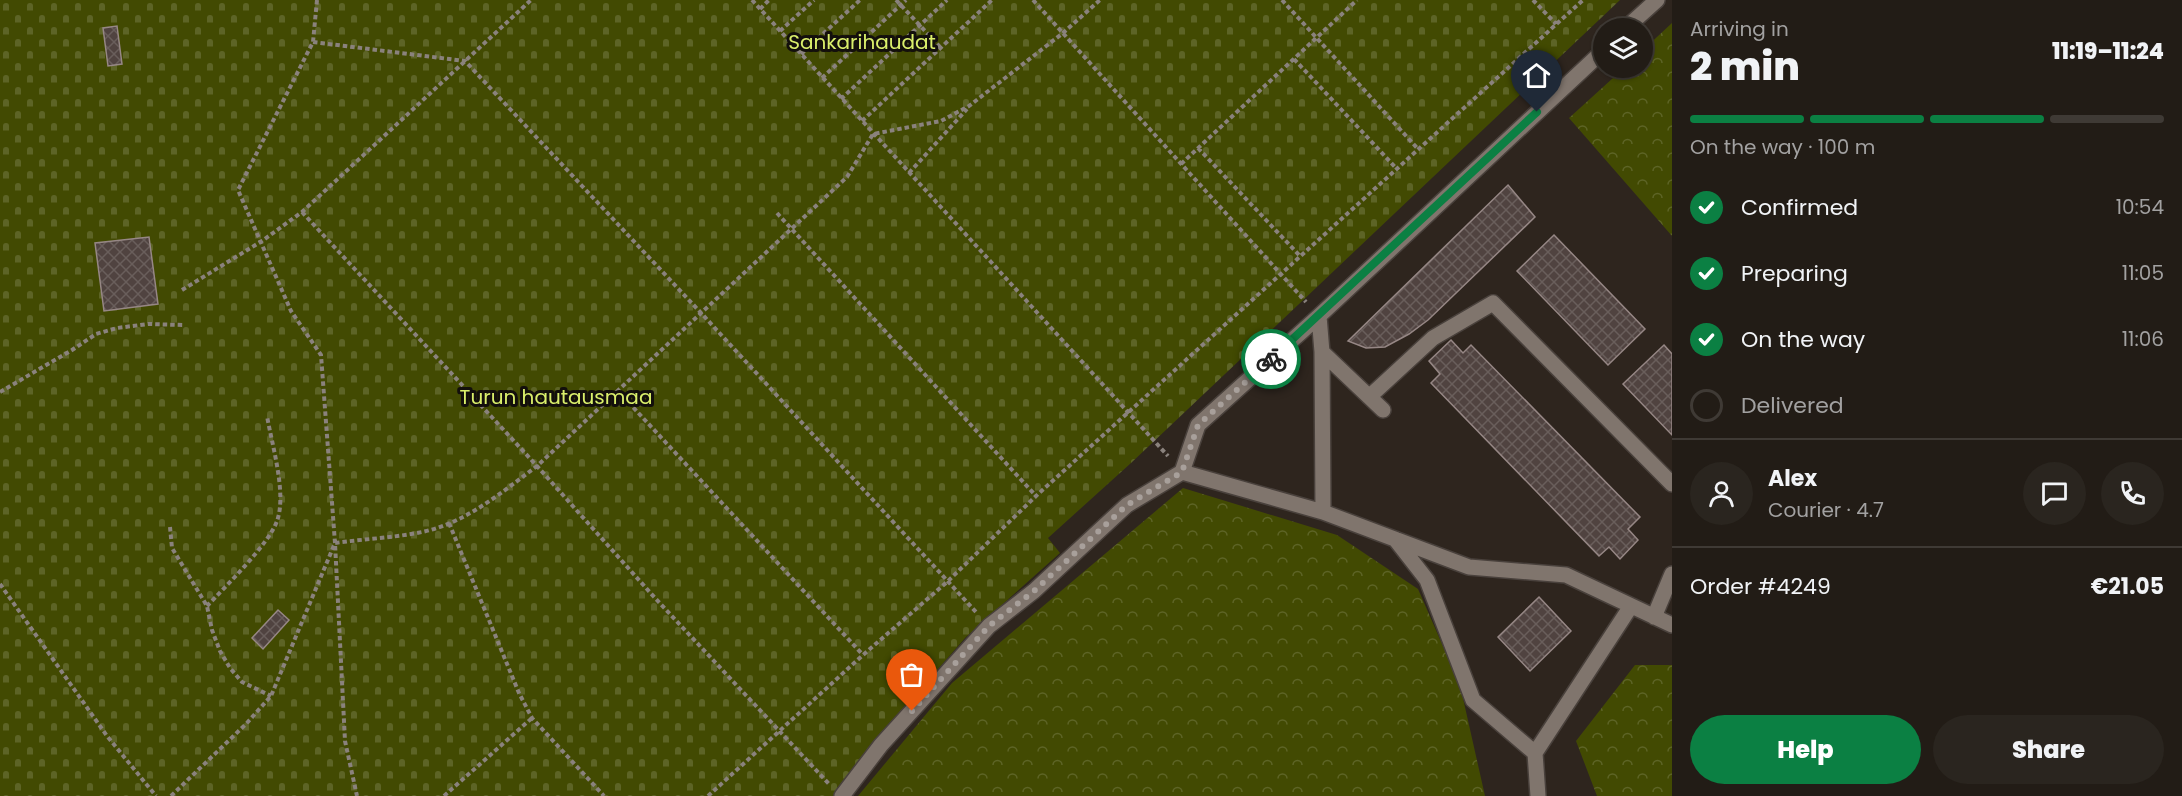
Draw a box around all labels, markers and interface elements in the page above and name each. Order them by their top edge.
text: Arriving in [1690,15,1789,43]
map controls [1593,18,1653,78]
button: layers [1593,18,1653,78]
park label: Sankarihaudat [788,28,936,56]
text: 11:19–11:24 [2052,36,2164,67]
text: 2 min [1690,39,1800,94]
pin [1511,50,1562,112]
icon: home [1520,59,1553,92]
text: On the way · 100 m [1690,133,1875,161]
icon: check [1690,191,1723,224]
text: Confirmed [1741,192,1858,223]
text: 10:54 [2116,193,2164,221]
icon: check [1690,257,1723,290]
text: Preparing [1741,258,1848,289]
text: 11:05 [2122,259,2164,287]
icon: check [1690,323,1723,356]
text: On the way [1741,324,1865,355]
text: 11:06 [2122,325,2164,353]
courier [1241,329,1301,389]
icon: bike [1255,343,1288,376]
park label: Turun hautausmaa [460,383,652,411]
text: Delivered [1741,390,1844,421]
button: person [1690,462,1753,525]
button: chat [2023,462,2086,525]
button: phone [2101,462,2164,525]
text: Alex [1768,463,1817,494]
text: Courier · 4.7 [1768,496,1884,524]
text: Order #4249 [1690,571,1831,602]
text: €21.05 [2091,571,2164,602]
pin [886,649,937,711]
icon: bag [895,658,928,691]
button: Help [1690,715,1921,784]
button: Share [1933,715,2164,784]

